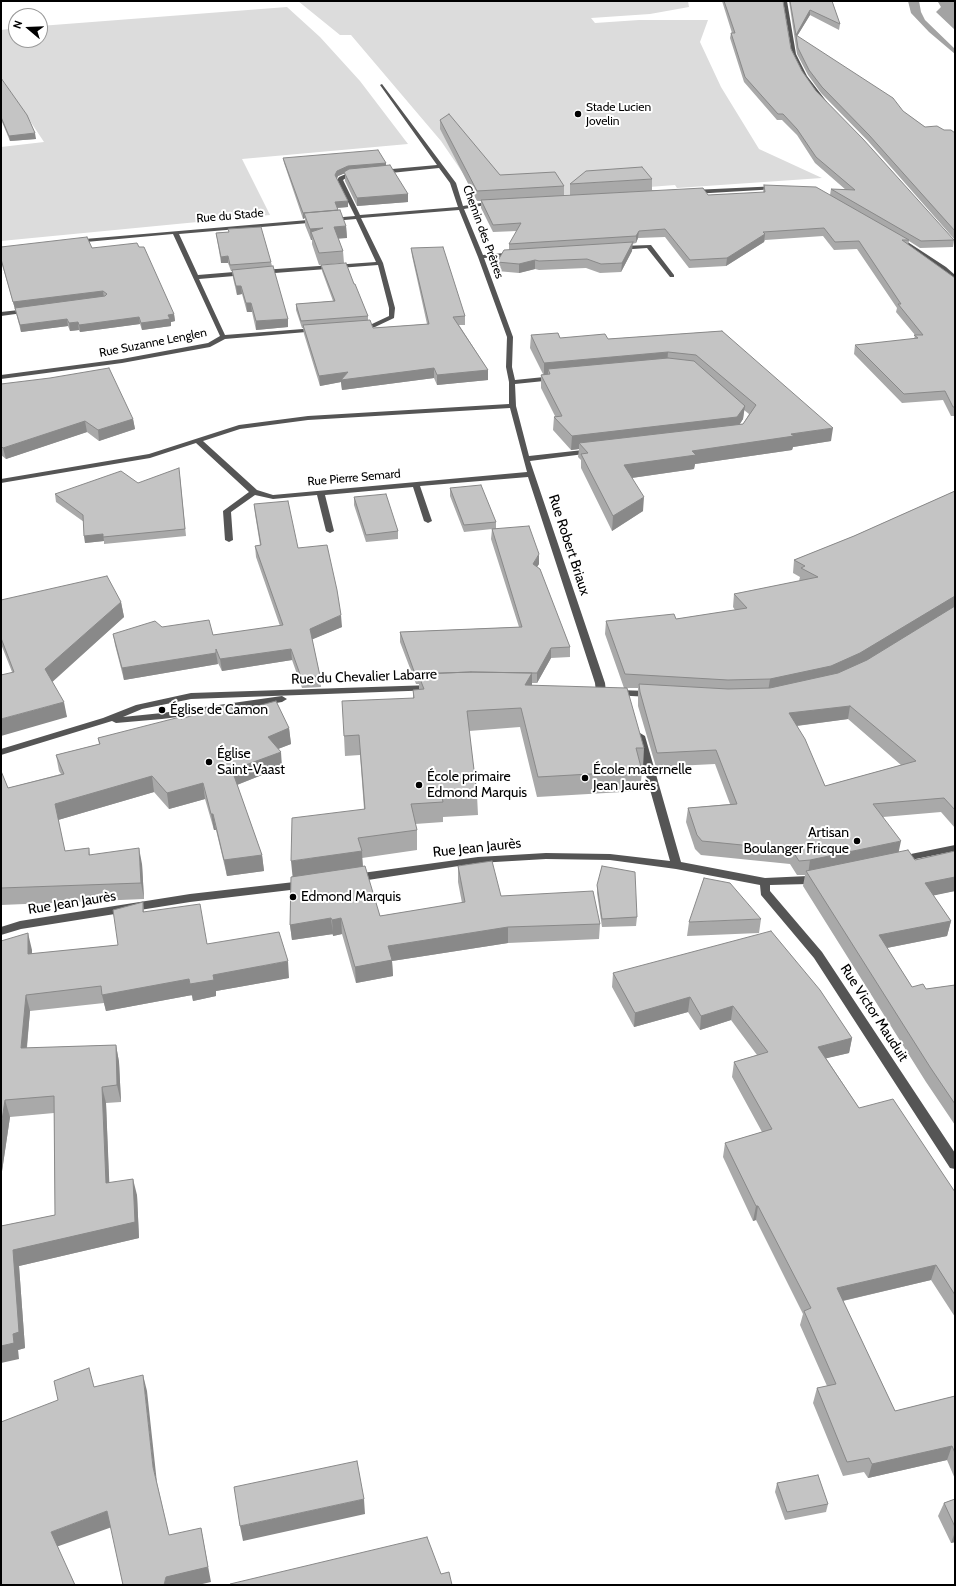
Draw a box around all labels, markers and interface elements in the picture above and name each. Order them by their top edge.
north arrow [8,8,48,48]
text: N [10,18,25,30]
place label: Stade Lucien Jovelin [586,100,651,128]
marker: Stade Lucien Jovelin [573,109,583,119]
street label: Chemin des Prêtres [459,183,507,281]
street label: Rue du Stade [196,206,264,226]
street label: Rue Suzanne Lenglen [98,325,208,361]
street label: Rue Pierre Semard [307,467,401,489]
street label: Rue Robert Briaux [545,492,593,598]
street label: Rue du Chevalier Labarre [291,666,437,688]
place label: Église de Camon [170,702,268,718]
marker: Église de Camon [157,705,167,715]
place label: Église Saint-Vaast [217,746,285,778]
marker: Église Saint-Vaast [204,757,214,767]
place label: École maternelle Jean Jaurès [593,762,692,794]
place label: École primaire Edmond Marquis [427,769,527,802]
marker: École maternelle Jean Jaurès [580,773,590,783]
marker: École primaire Edmond Marquis [414,780,424,790]
place label: Artisan Boulanger Fricque [743,825,849,858]
street label: Rue Jean Jaurès [432,835,522,861]
marker: Artisan Boulanger Fricque [852,836,862,846]
street label: Rue Jean Jaurès [27,888,117,918]
place label: Edmond Marquis [301,889,401,905]
marker: Edmond Marquis [288,892,298,902]
street label: Rue Victor Mauduit [836,961,912,1065]

